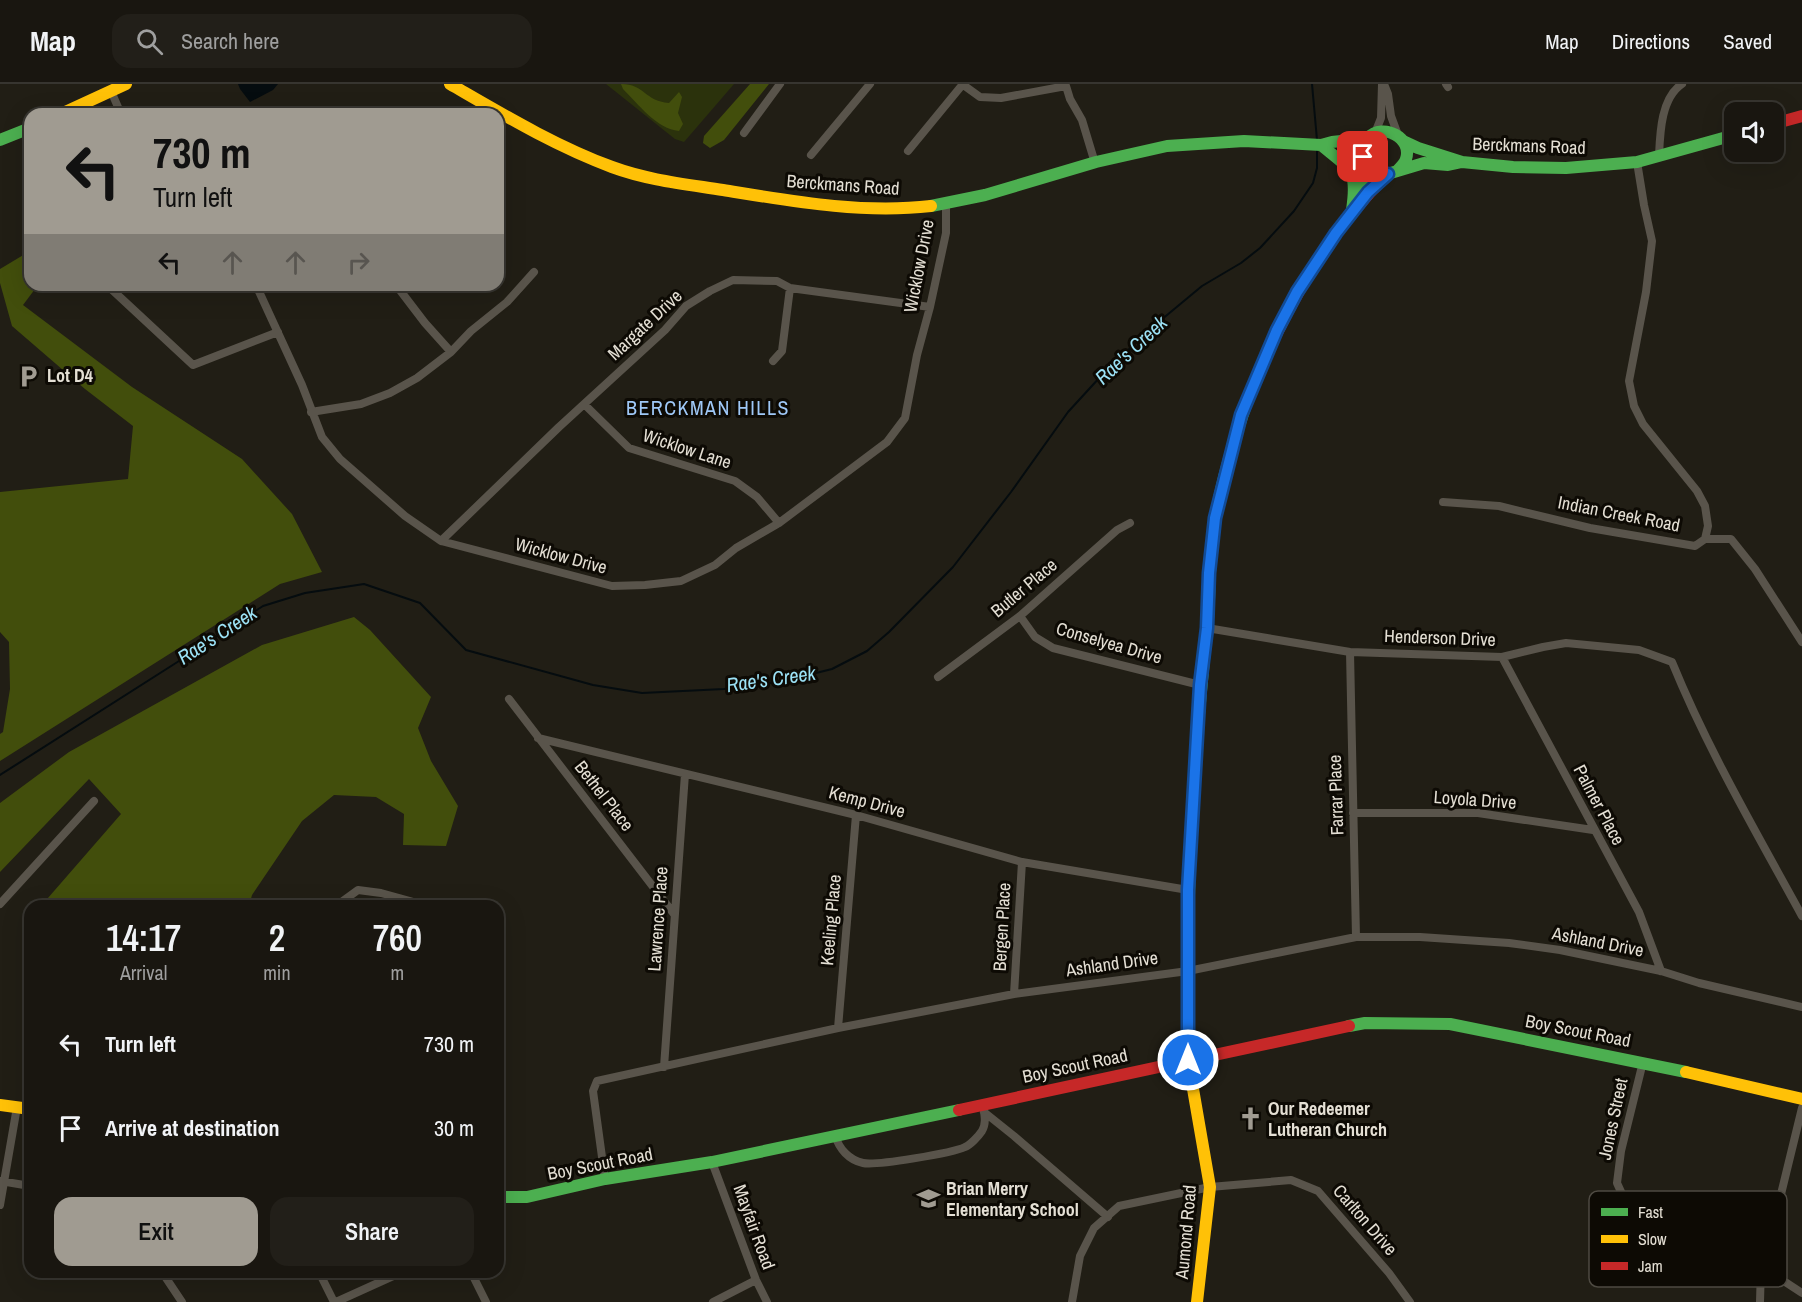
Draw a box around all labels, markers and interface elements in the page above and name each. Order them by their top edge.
search box [112,14,532,68]
text: Map [30,22,76,60]
icon: search [133,25,166,58]
text: Search here [181,26,279,56]
text: Map [1545,27,1579,56]
text: Directions [1612,27,1690,56]
text: Saved [1723,27,1772,56]
map controls [1724,102,1784,162]
button: sound [1724,102,1784,162]
text: 730 m [153,125,251,181]
pin [1337,131,1388,182]
street label: Berckmans Road [1472,131,1586,160]
icon: left [54,132,132,210]
icon: arrive [1346,140,1379,173]
street label: Berckmans Road [786,168,900,201]
text: Turn left [153,179,232,215]
street label: Wicklow Drive [897,217,940,315]
icon: left [153,246,186,279]
icon: ahead [216,246,249,279]
icon: ahead [279,246,312,279]
icon: right [342,246,375,279]
street label: Margate Drive [602,284,687,366]
water label: Rae's Creek [1089,309,1173,390]
parking icon: Lot D4 [16,363,42,389]
place label: Lot D4 [47,363,94,388]
district label: BERCKMAN HILLS [626,394,790,421]
street label: Wicklow Lane [640,422,735,475]
street label: Indian Creek Road [1556,489,1682,538]
street label: Wicklow Drive [512,531,610,580]
street label: Butler Place [985,552,1062,623]
water label: Rae's Creek [172,598,262,670]
street label: Conselyea Drive [1053,615,1165,670]
street label: Henderson Drive [1384,623,1496,652]
water label: Rae's Creek [725,659,818,698]
street label: Farrar Place [1322,754,1349,836]
street label: Bethel Place [569,755,640,836]
street label: Palmer Place [1568,760,1631,849]
street label: Kemp Drive [826,779,908,824]
street label: Loyola Drive [1433,784,1517,815]
street label: Lawrence Place [641,866,674,972]
street label: Keeling Place [814,873,847,966]
street label: Bergen Place [987,882,1016,972]
text: 14:17 [106,914,181,962]
text: 2 [269,914,285,962]
text: 760 [373,914,422,962]
street label: Ashland Drive [1549,920,1646,963]
street label: Ashland Drive [1063,945,1160,982]
text: Arrival [120,959,167,986]
text: min [263,959,291,986]
text: m [390,959,404,986]
street label: Boy Scout Road [1523,1008,1633,1053]
icon: left [54,1028,87,1061]
position arrow [1156,1028,1220,1092]
text: Turn left [105,1029,176,1059]
text: 730 m [424,1029,474,1059]
street label: Boy Scout Road [1020,1042,1130,1089]
street label: Jones Street [1592,1076,1633,1162]
place label: Our Redeemer Lutheran Church [1268,1096,1387,1142]
church icon: Our Redeemer Lutheran Church [1237,1106,1263,1132]
icon: arrive [54,1112,87,1145]
text: Arrive at destination [105,1113,279,1143]
text: 30 m [434,1113,474,1143]
street label: Boy Scout Road [545,1141,655,1186]
place label: Brian Merry Elementary School [946,1176,1079,1222]
street label: Carlton Drive [1327,1179,1403,1261]
street label: Mayfair Road [728,1181,781,1273]
street label: Aumond Road [1169,1184,1202,1281]
school or university icon: Brian Merry Elementary School [915,1186,941,1212]
legend [1589,1191,1787,1287]
button: Exit [54,1197,258,1266]
button: Share [270,1197,474,1266]
text: Fast [1638,1201,1663,1223]
text: Slow [1638,1228,1667,1250]
text: Jam [1638,1255,1663,1277]

